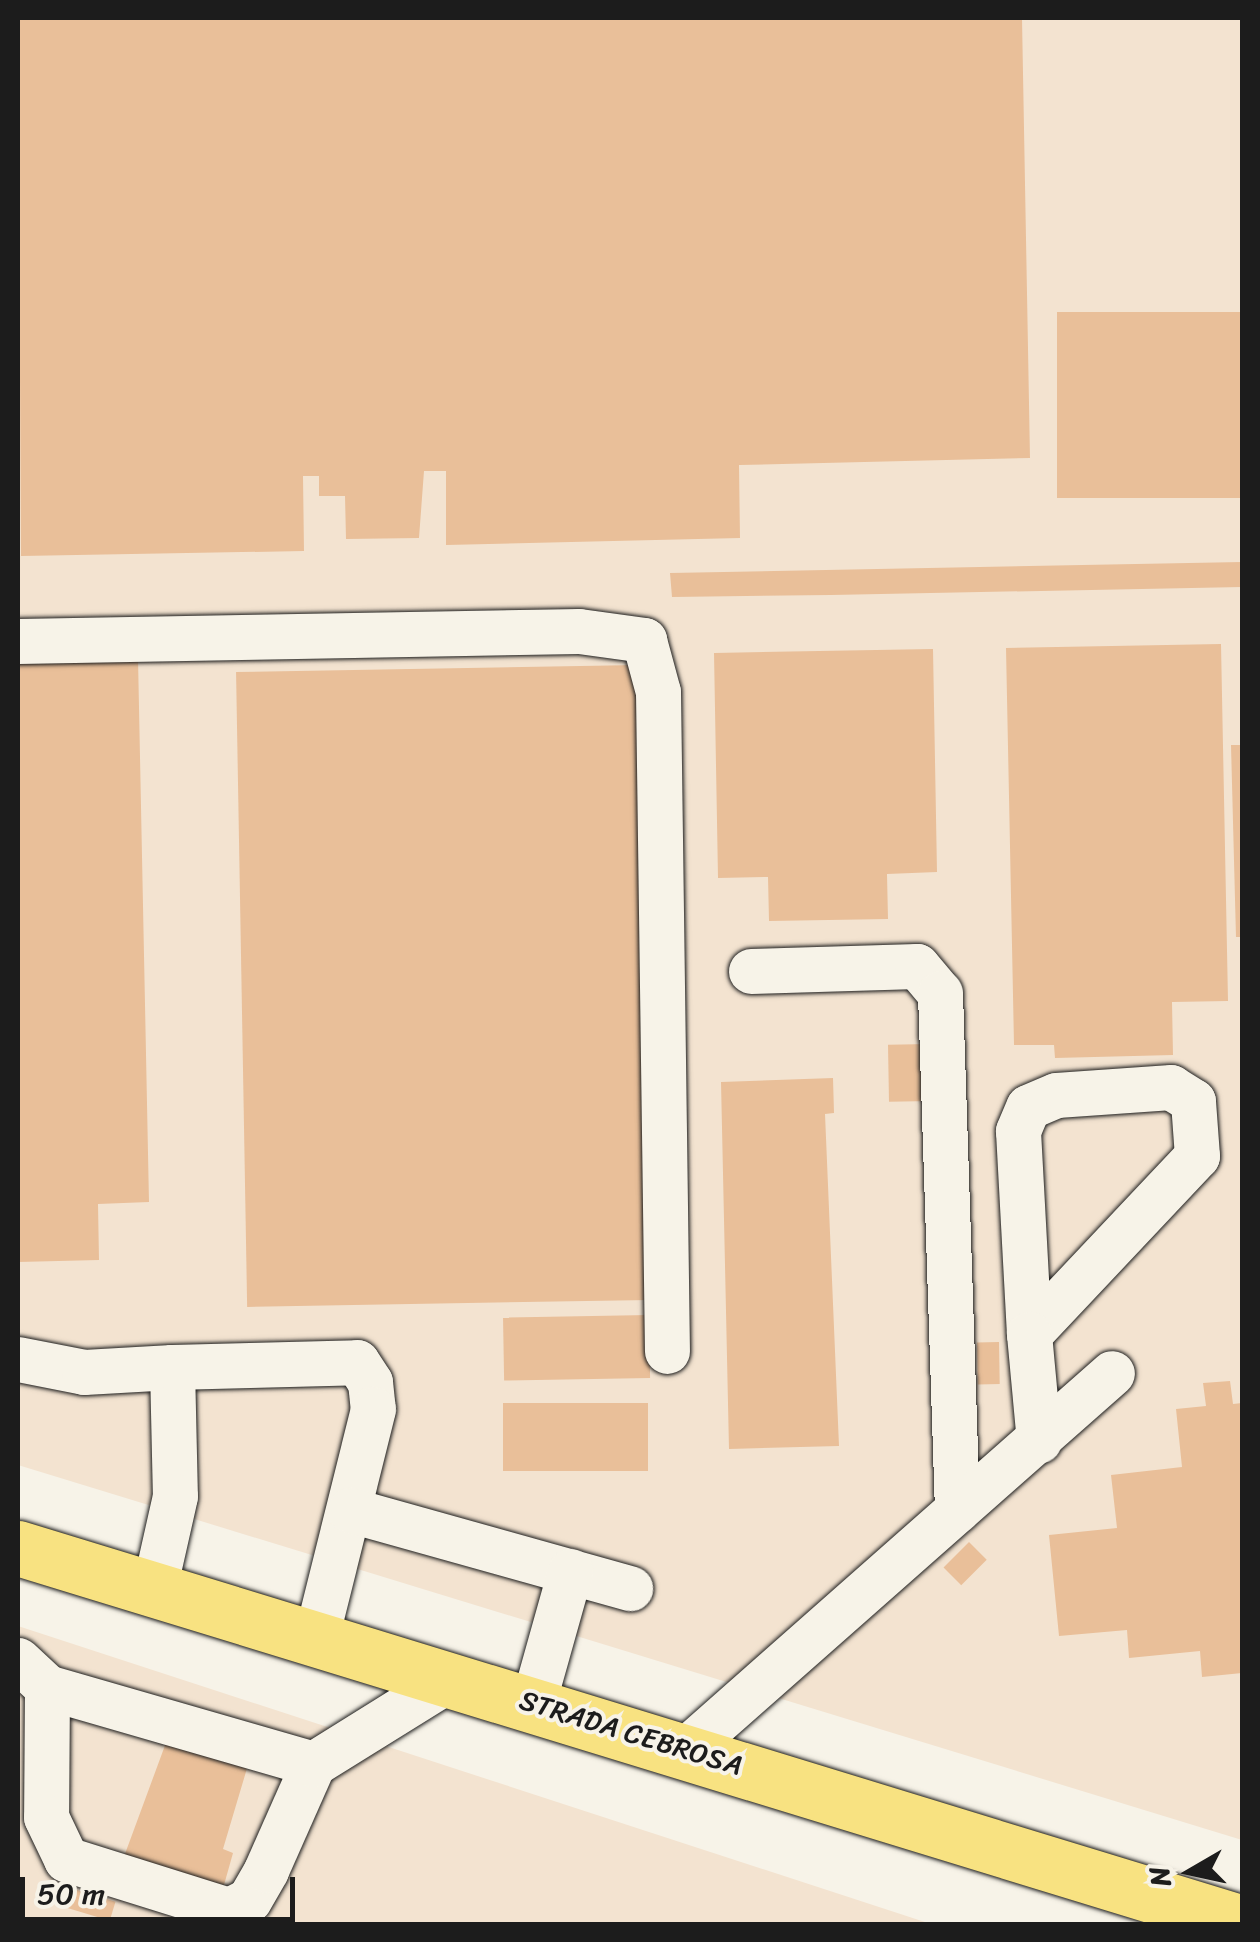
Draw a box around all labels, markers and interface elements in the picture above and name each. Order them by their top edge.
street label: STRADA CEBROSA [515,1683,747,1783]
north arrow [1140,1822,1240,1922]
scale bar [25,1857,300,1919]
text: N [1134,1863,1186,1890]
text: 50 m [37,1867,105,1921]

